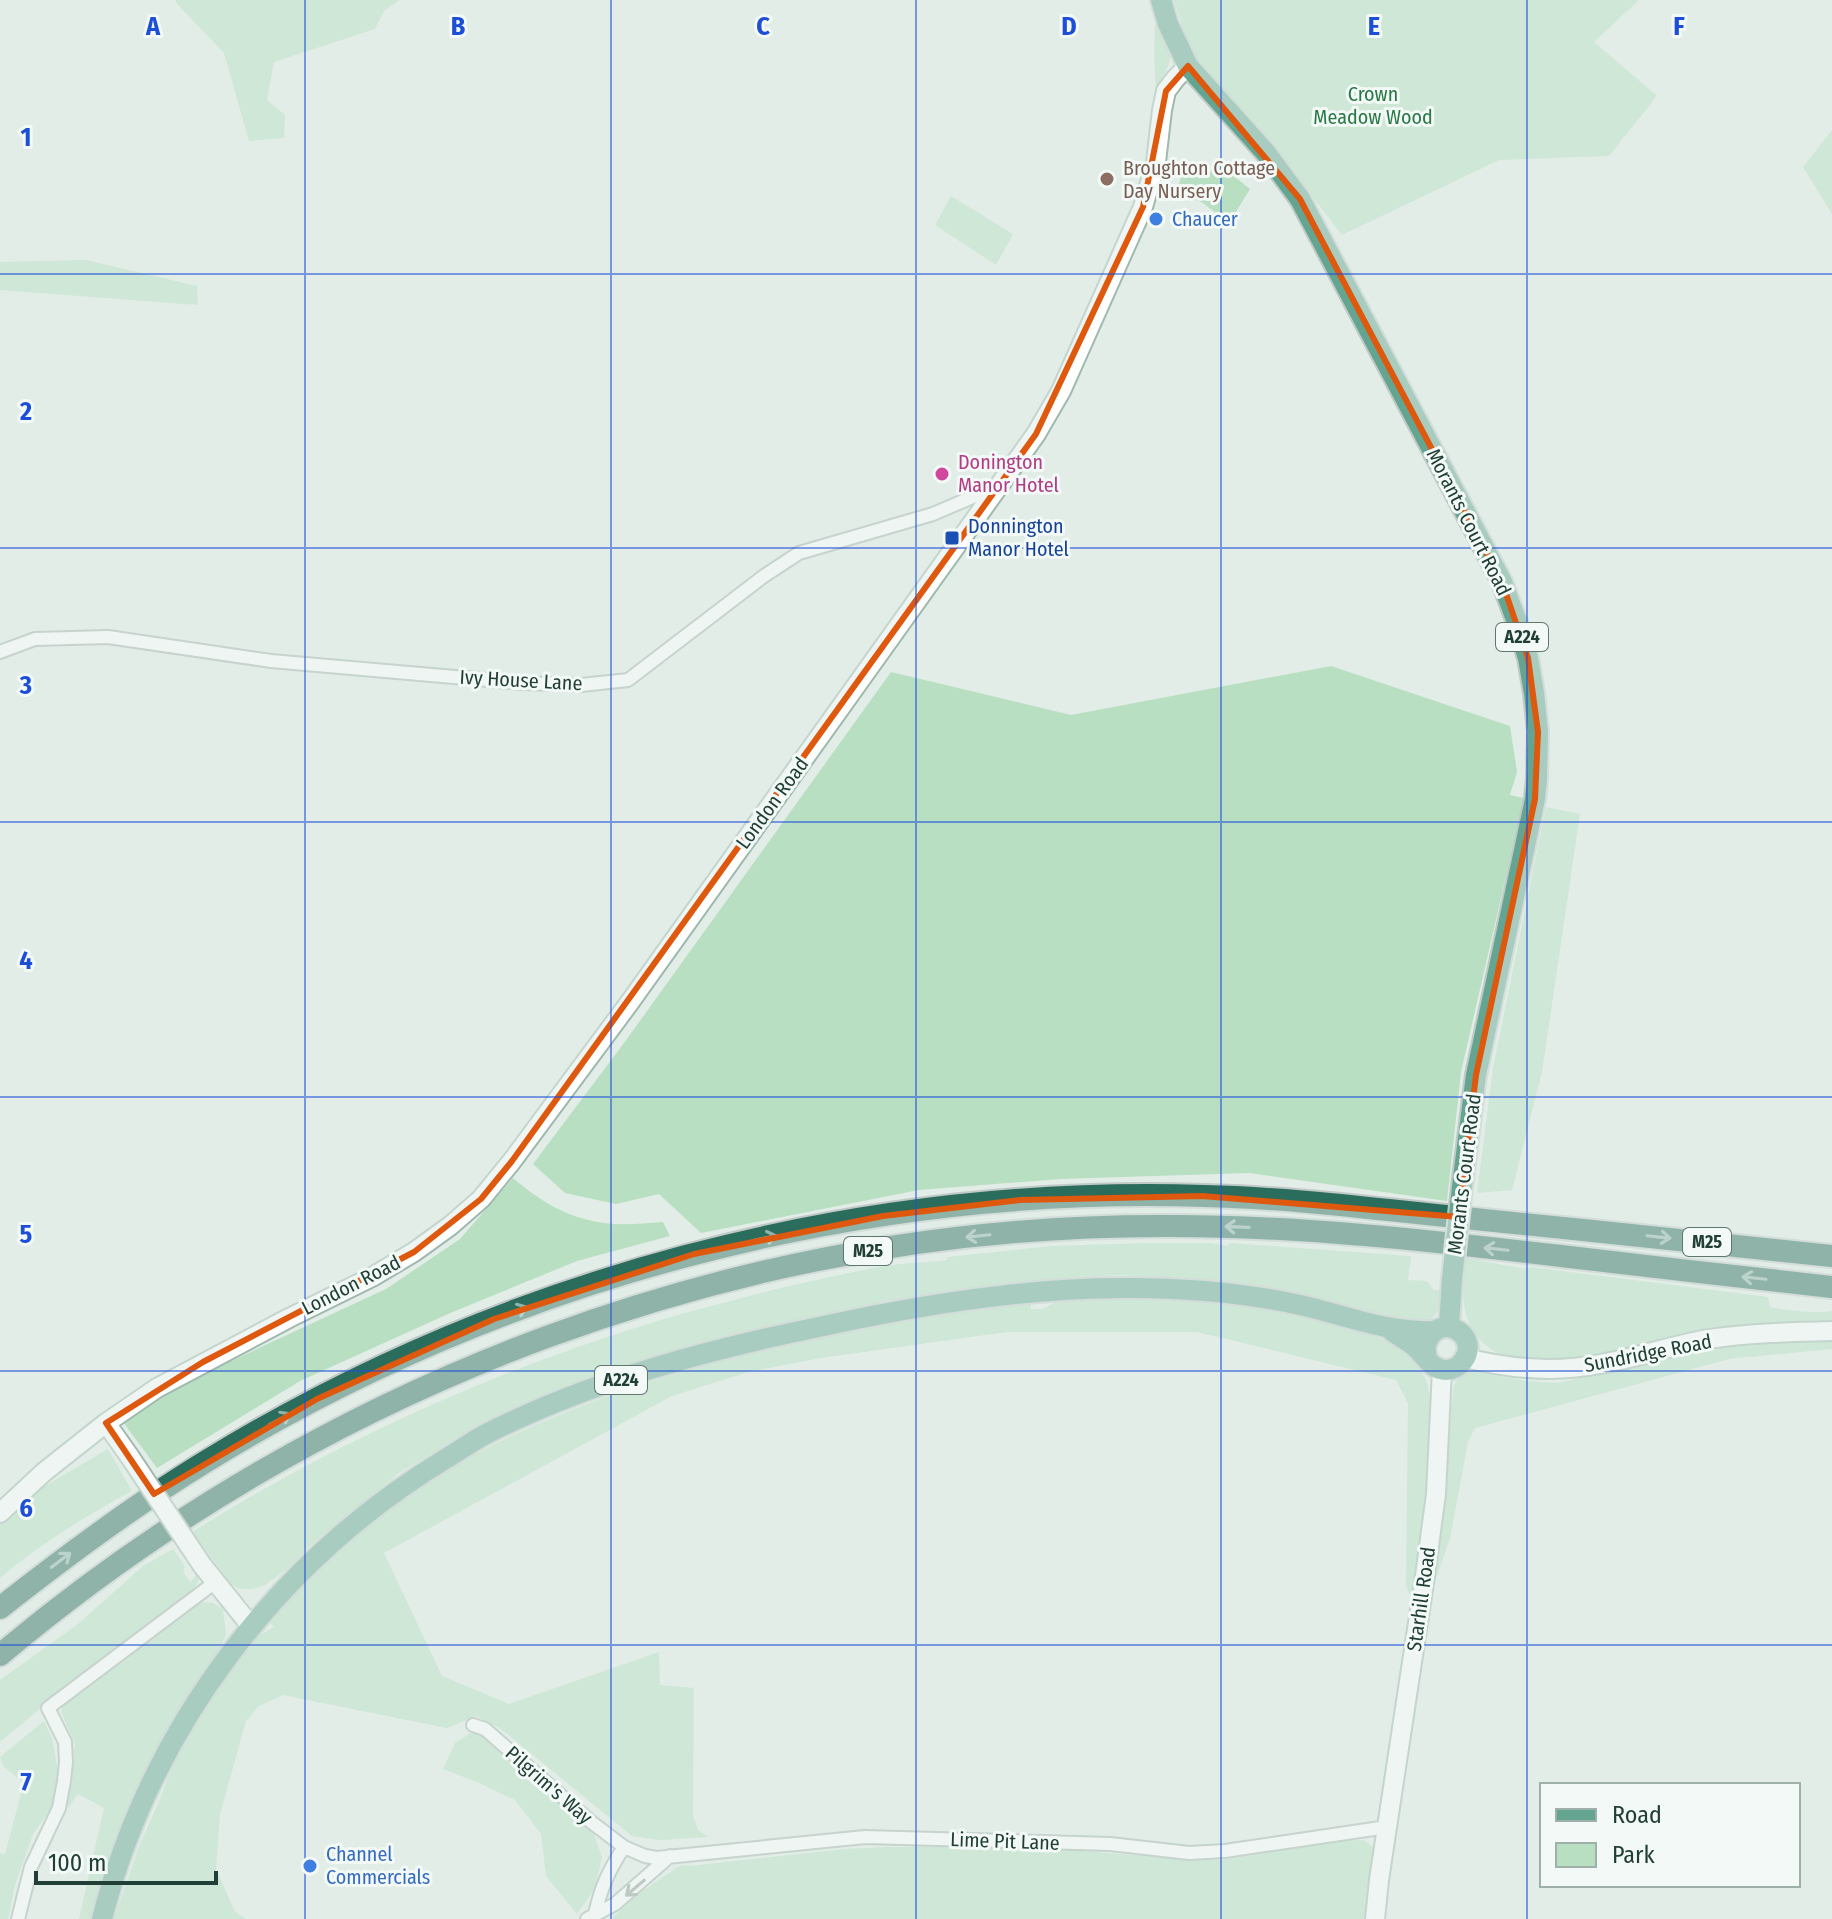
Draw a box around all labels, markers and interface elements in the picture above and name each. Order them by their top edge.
text: A [145,11,161,42]
text: B [451,11,466,42]
text: C [756,11,770,42]
text: D [1061,11,1077,42]
text: E [1368,11,1380,42]
text: F [1673,11,1685,42]
park label: Crown Meadow Wood [1313,82,1433,129]
text: 1 [21,122,32,153]
place label: Broughton Cottage Day Nursery [1123,156,1275,203]
marker: Broughton Cottage Day Nursery [1098,170,1116,188]
place label: Chaucer [1172,207,1238,231]
marker: Chaucer [1147,210,1165,228]
text: 2 [19,396,32,427]
street label: Morants Court Road [1422,445,1516,599]
place label: Donington Manor Hotel [958,450,1059,497]
marker: Donington Manor Hotel [933,465,951,483]
place label: Donnington Manor Hotel [968,514,1069,561]
marker: Donnington Manor Hotel [943,529,961,547]
road number: A224 [1496,623,1548,651]
street label: Ivy House Lane [459,665,583,695]
text: 3 [19,670,32,701]
street label: London Road [731,752,813,854]
text: 4 [19,945,33,976]
street label: Morants Court Road [1442,1092,1486,1256]
text: 5 [20,1219,33,1250]
one-way arrow [1224,1220,1251,1235]
road number: M25 [1683,1228,1731,1256]
one-way arrow [752,1229,777,1244]
one-way arrow [965,1229,991,1244]
one-way arrow [1645,1229,1672,1244]
road number: M25 [844,1237,892,1265]
one-way arrow [1483,1241,1510,1256]
street label: London Road [298,1250,404,1320]
one-way arrow [1742,1271,1768,1286]
one-way arrow [503,1303,528,1317]
street label: Sundridge Road [1582,1329,1714,1377]
road number: A224 [595,1366,647,1394]
one-way arrow [267,1411,291,1426]
text: 6 [19,1493,33,1524]
street label: Starhill Road [1402,1545,1440,1653]
one-way arrow [50,1552,72,1569]
street label: Pilgrim's Way [501,1741,597,1829]
text: 7 [20,1767,32,1798]
legend [1540,1783,1800,1887]
text: Road [1612,1801,1662,1829]
street label: Lime Pit Lane [950,1827,1060,1855]
scale bar [36,1835,216,1885]
text: Park [1612,1841,1655,1869]
place label: Channel Commercials [326,1842,430,1889]
text: 100 m [48,1849,106,1877]
marker: Channel Commercials [301,1857,319,1875]
one-way arrow [625,1879,645,1897]

